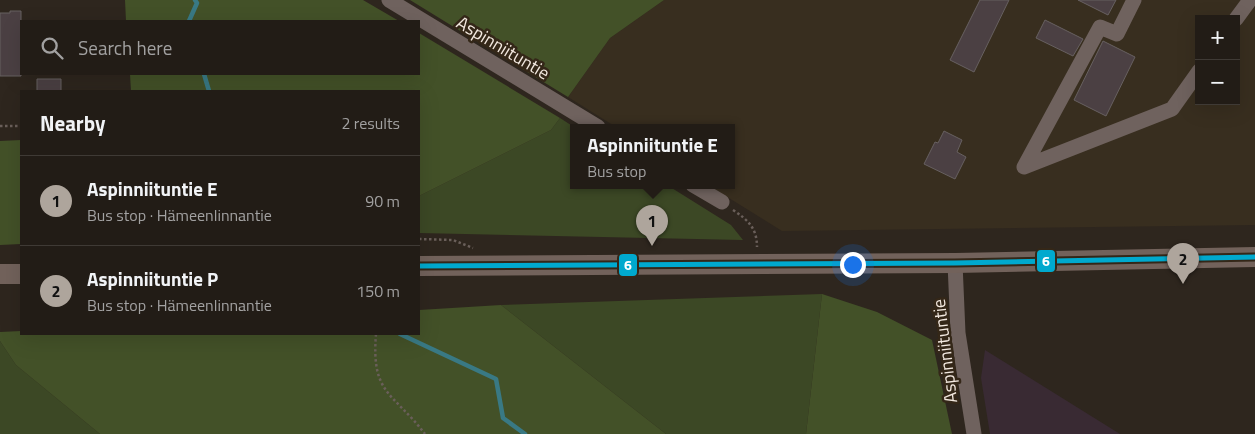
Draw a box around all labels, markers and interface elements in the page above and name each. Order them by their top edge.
street label: Aspinniituntie [451,9,555,86]
map controls [1195,15,1240,105]
button: + [1195,15,1240,60]
search box [20,20,420,75]
text: Search here [78,33,172,62]
icon: search [38,34,66,62]
button: − [1195,60,1240,105]
text: Nearby [40,107,105,139]
text: 2 results [341,111,400,135]
popup [570,124,735,189]
text: Aspinniituntie E [587,130,718,159]
text: Bus stop [587,159,646,183]
text: Aspinniituntie E [87,174,218,203]
text: 1 [52,189,60,213]
text: 90 m [365,189,400,213]
text: Bus stop · Hämeenlinnantie [87,203,272,227]
pin: 1 [636,205,668,246]
pin: 2 [1167,243,1199,284]
line badge: 6 [1036,249,1056,273]
text: 6 [1042,250,1050,271]
your location [840,252,866,278]
line badge: 6 [618,253,638,277]
text: 6 [624,254,632,275]
text: Aspinniituntie P [87,264,218,293]
text: 2 [52,279,60,303]
text: 150 m [356,279,400,303]
text: Bus stop · Hämeenlinnantie [87,293,272,317]
street label: Aspinniituntie [925,298,964,405]

